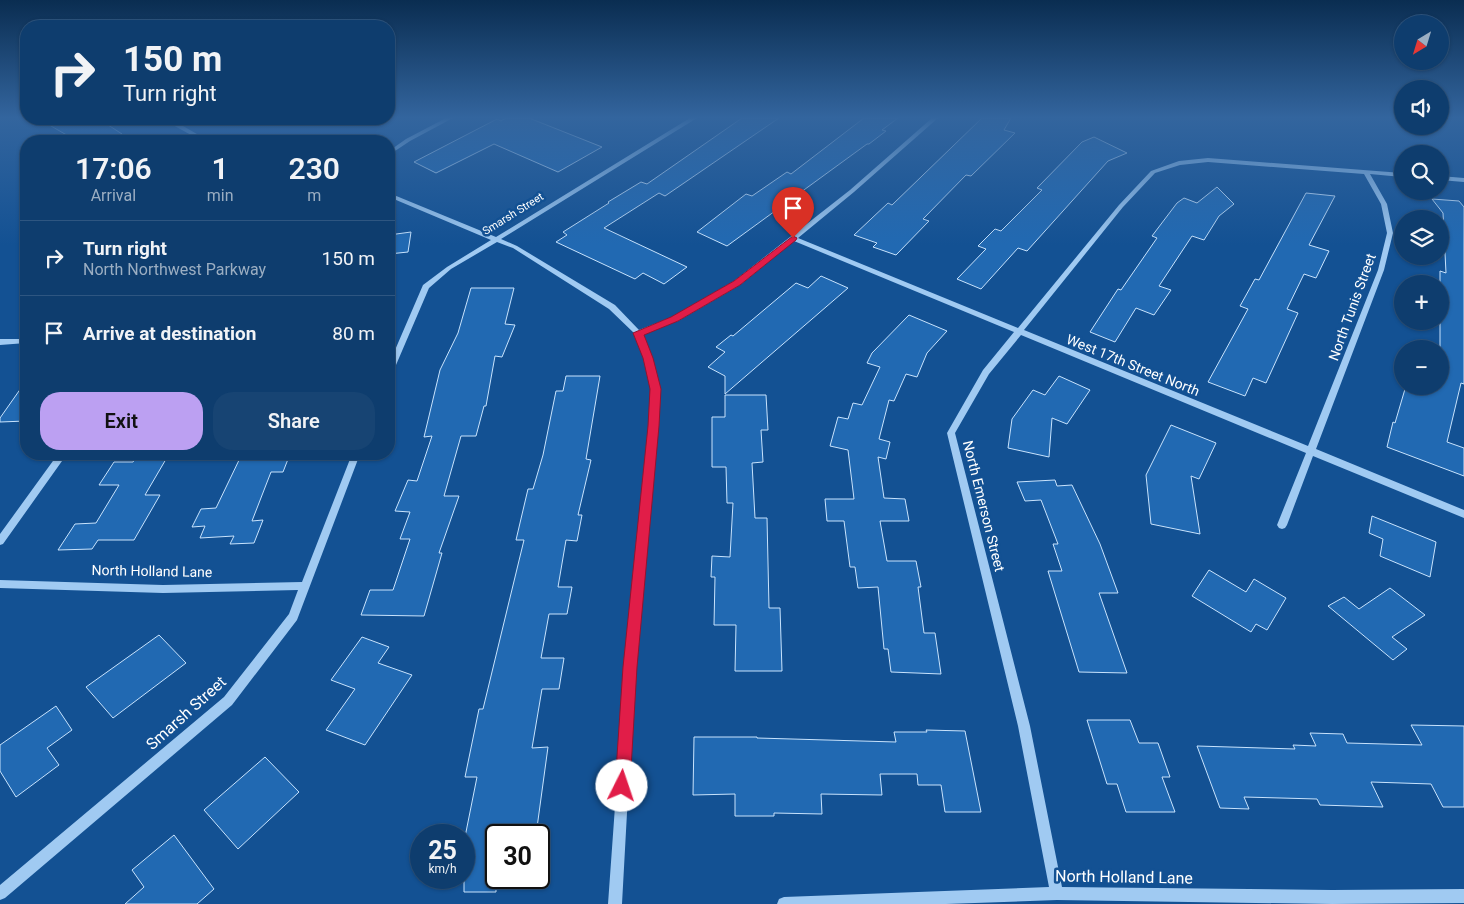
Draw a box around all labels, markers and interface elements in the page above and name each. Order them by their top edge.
north arrow [1394,15,1449,70]
map controls [1394,15,1449,395]
text: 150 m [123,39,222,80]
icon: right [40,40,105,105]
button: sound [1394,80,1449,135]
text: Turn right [123,81,217,106]
button: search [1394,145,1449,200]
text: 17:06 [75,151,152,186]
text: 1 [212,151,229,186]
text: 230 [289,151,340,186]
text: Arrival [91,186,136,205]
text: min [207,186,234,205]
text: m [307,186,321,205]
pin [772,187,814,238]
street label: Smarsh Street [480,190,546,238]
icon: arrive [779,194,807,222]
button: layers [1394,210,1449,265]
text: Turn right [83,237,167,260]
icon: right [40,244,68,272]
text: 150 m [322,247,375,270]
street label: North Tunis Street [1325,251,1379,363]
text: North Northwest Parkway [83,260,266,279]
button: + [1394,275,1449,330]
icon: arrive [40,319,68,347]
text: Arrive at destination [83,322,256,345]
text: 80 m [332,322,375,345]
street label: West 17th Street North [1064,331,1202,399]
button: − [1394,340,1449,395]
button: Exit [40,392,203,450]
button: Share [213,392,375,450]
street label: North Emerson Street [960,439,1008,574]
street label: North Holland Lane [92,562,212,580]
street label: Smarsh Street [142,672,230,754]
position arrow [595,759,647,811]
speed limit sign: 30 [485,824,550,889]
text: 25 [428,836,457,865]
text: km/h [428,862,457,876]
street label: North Holland Lane [1055,866,1193,888]

